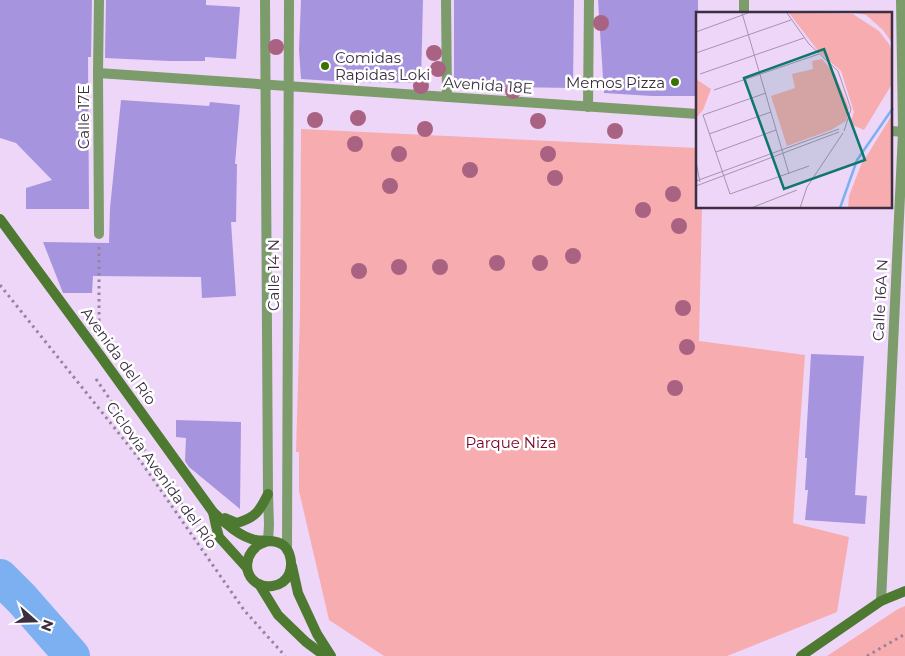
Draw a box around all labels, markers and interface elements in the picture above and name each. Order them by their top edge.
inset map [696,12,892,209]
place label: Comidas Rapidas Loki [335,48,430,84]
marker: Comidas Rapidas Loki [319,60,331,72]
street label: Avenida 18E [443,72,533,98]
place label: Memos Pizza [566,73,665,92]
marker: Memos Pizza [669,76,681,88]
street label: Calle 17E [74,85,93,149]
street label: Calle 14 N [264,239,283,311]
street label: Calle 16A N [868,259,892,341]
street label: Avenida del Río [77,304,161,408]
street label: Ciclovía Avenida del Río [102,398,222,552]
park label: Parque Niza [465,433,557,452]
north arrow [10,596,60,646]
text: N [37,617,58,634]

